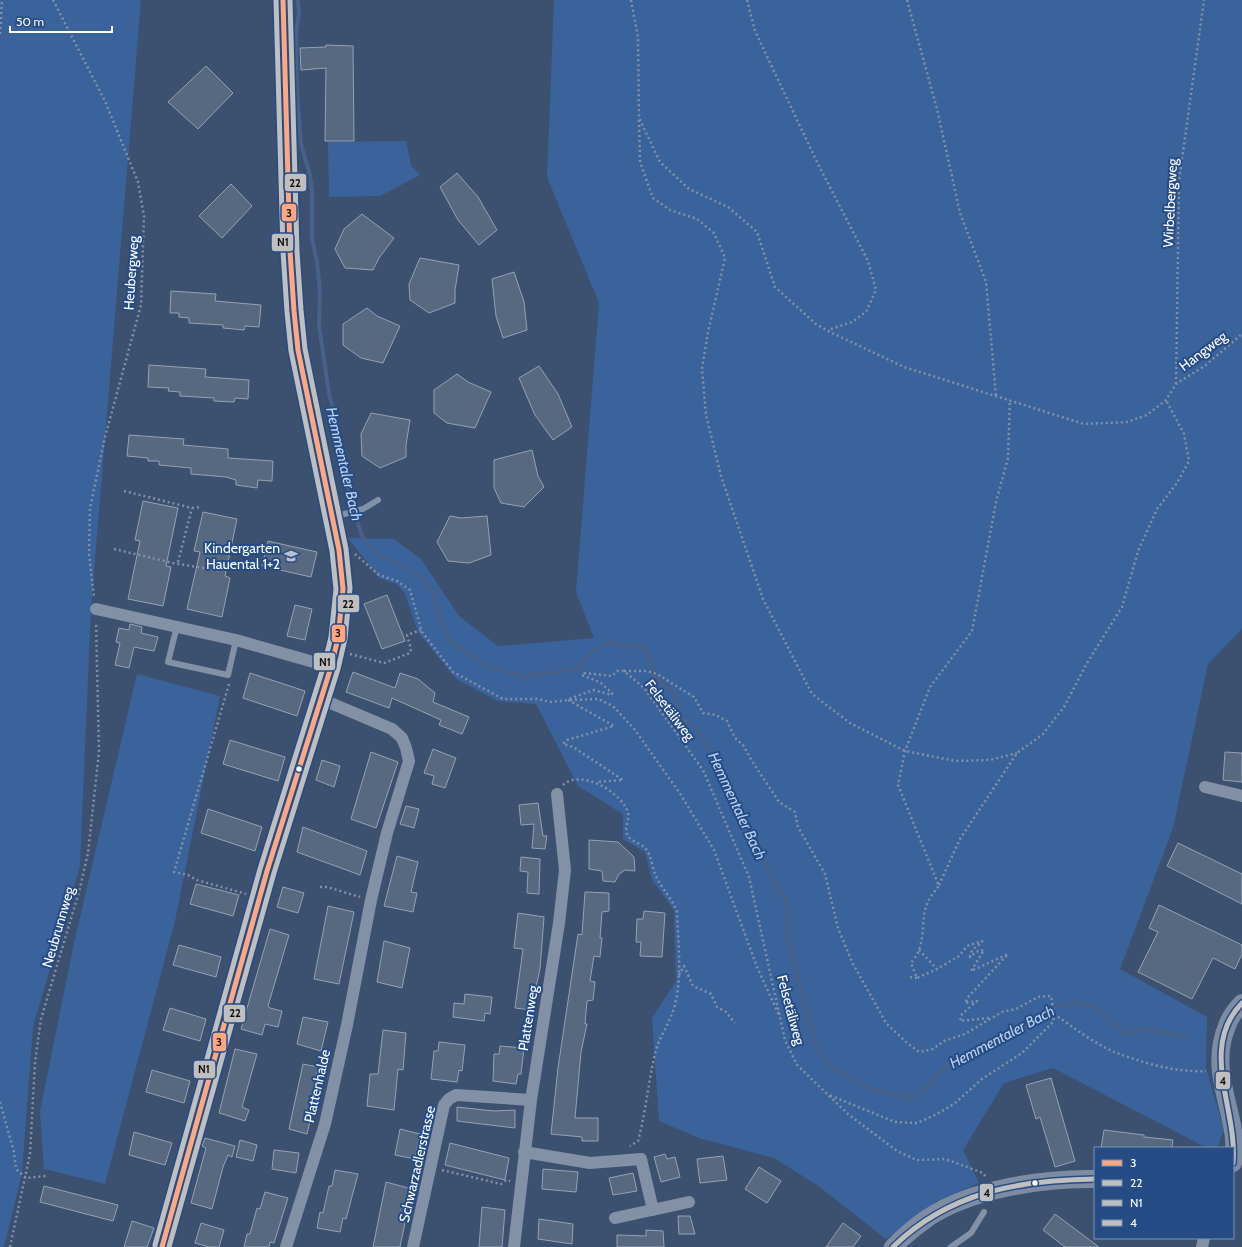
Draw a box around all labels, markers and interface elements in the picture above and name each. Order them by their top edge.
scale bar [10,8,112,34]
text: 50 m [16,14,44,29]
street label: Wirbelbergweg [1159,157,1181,248]
line badge: 22 [284,173,307,192]
text: 22 [289,176,301,190]
line badge: 3 [281,203,297,222]
text: 3 [286,206,292,220]
line badge: N1 [271,233,294,252]
street label: Heubergweg [119,234,143,311]
text: N1 [277,235,289,249]
street label: Hangweg [1175,326,1231,375]
water label: Hemmentaler Bach [322,405,366,523]
place label: Kindergarten Hauental 1+2 [204,539,280,573]
school or university icon: Kindergarten Hauental 1+2 [283,548,299,564]
line badge: 22 [337,594,360,613]
text: 22 [342,597,354,611]
line badge: 3 [331,624,346,643]
text: 3 [335,626,341,640]
line badge: N1 [313,652,336,671]
text: N1 [319,655,331,669]
street label: Felsetäliweg [641,676,699,745]
water label: Hemmentaler Bach [704,749,770,863]
unlabelled marker [294,764,304,774]
street label: Neubrunnweg [38,883,78,970]
street label: Felsetäliweg [773,973,809,1048]
street label: Plattenweg [514,983,542,1052]
water label: Hemmentaler Bach [946,1002,1058,1072]
line badge: 22 [223,1004,246,1023]
text: 22 [229,1006,241,1020]
line badge: 3 [212,1032,227,1052]
text: 3 [216,1035,222,1049]
street label: Plattenhalde [300,1048,334,1124]
line badge: N1 [193,1060,216,1079]
text: N1 [198,1062,210,1076]
line badge: 4 [1215,1071,1231,1090]
text: 4 [1220,1074,1227,1088]
street label: Schwarzadlerstrasse [395,1104,439,1224]
legend [1094,1147,1234,1239]
text: 3 [1130,1155,1137,1170]
text: 22 [1130,1175,1143,1190]
unlabelled marker [1030,1178,1040,1188]
line badge: 4 [979,1183,994,1202]
text: 4 [984,1186,991,1200]
text: N1 [1130,1195,1142,1210]
text: 4 [1130,1215,1137,1230]

